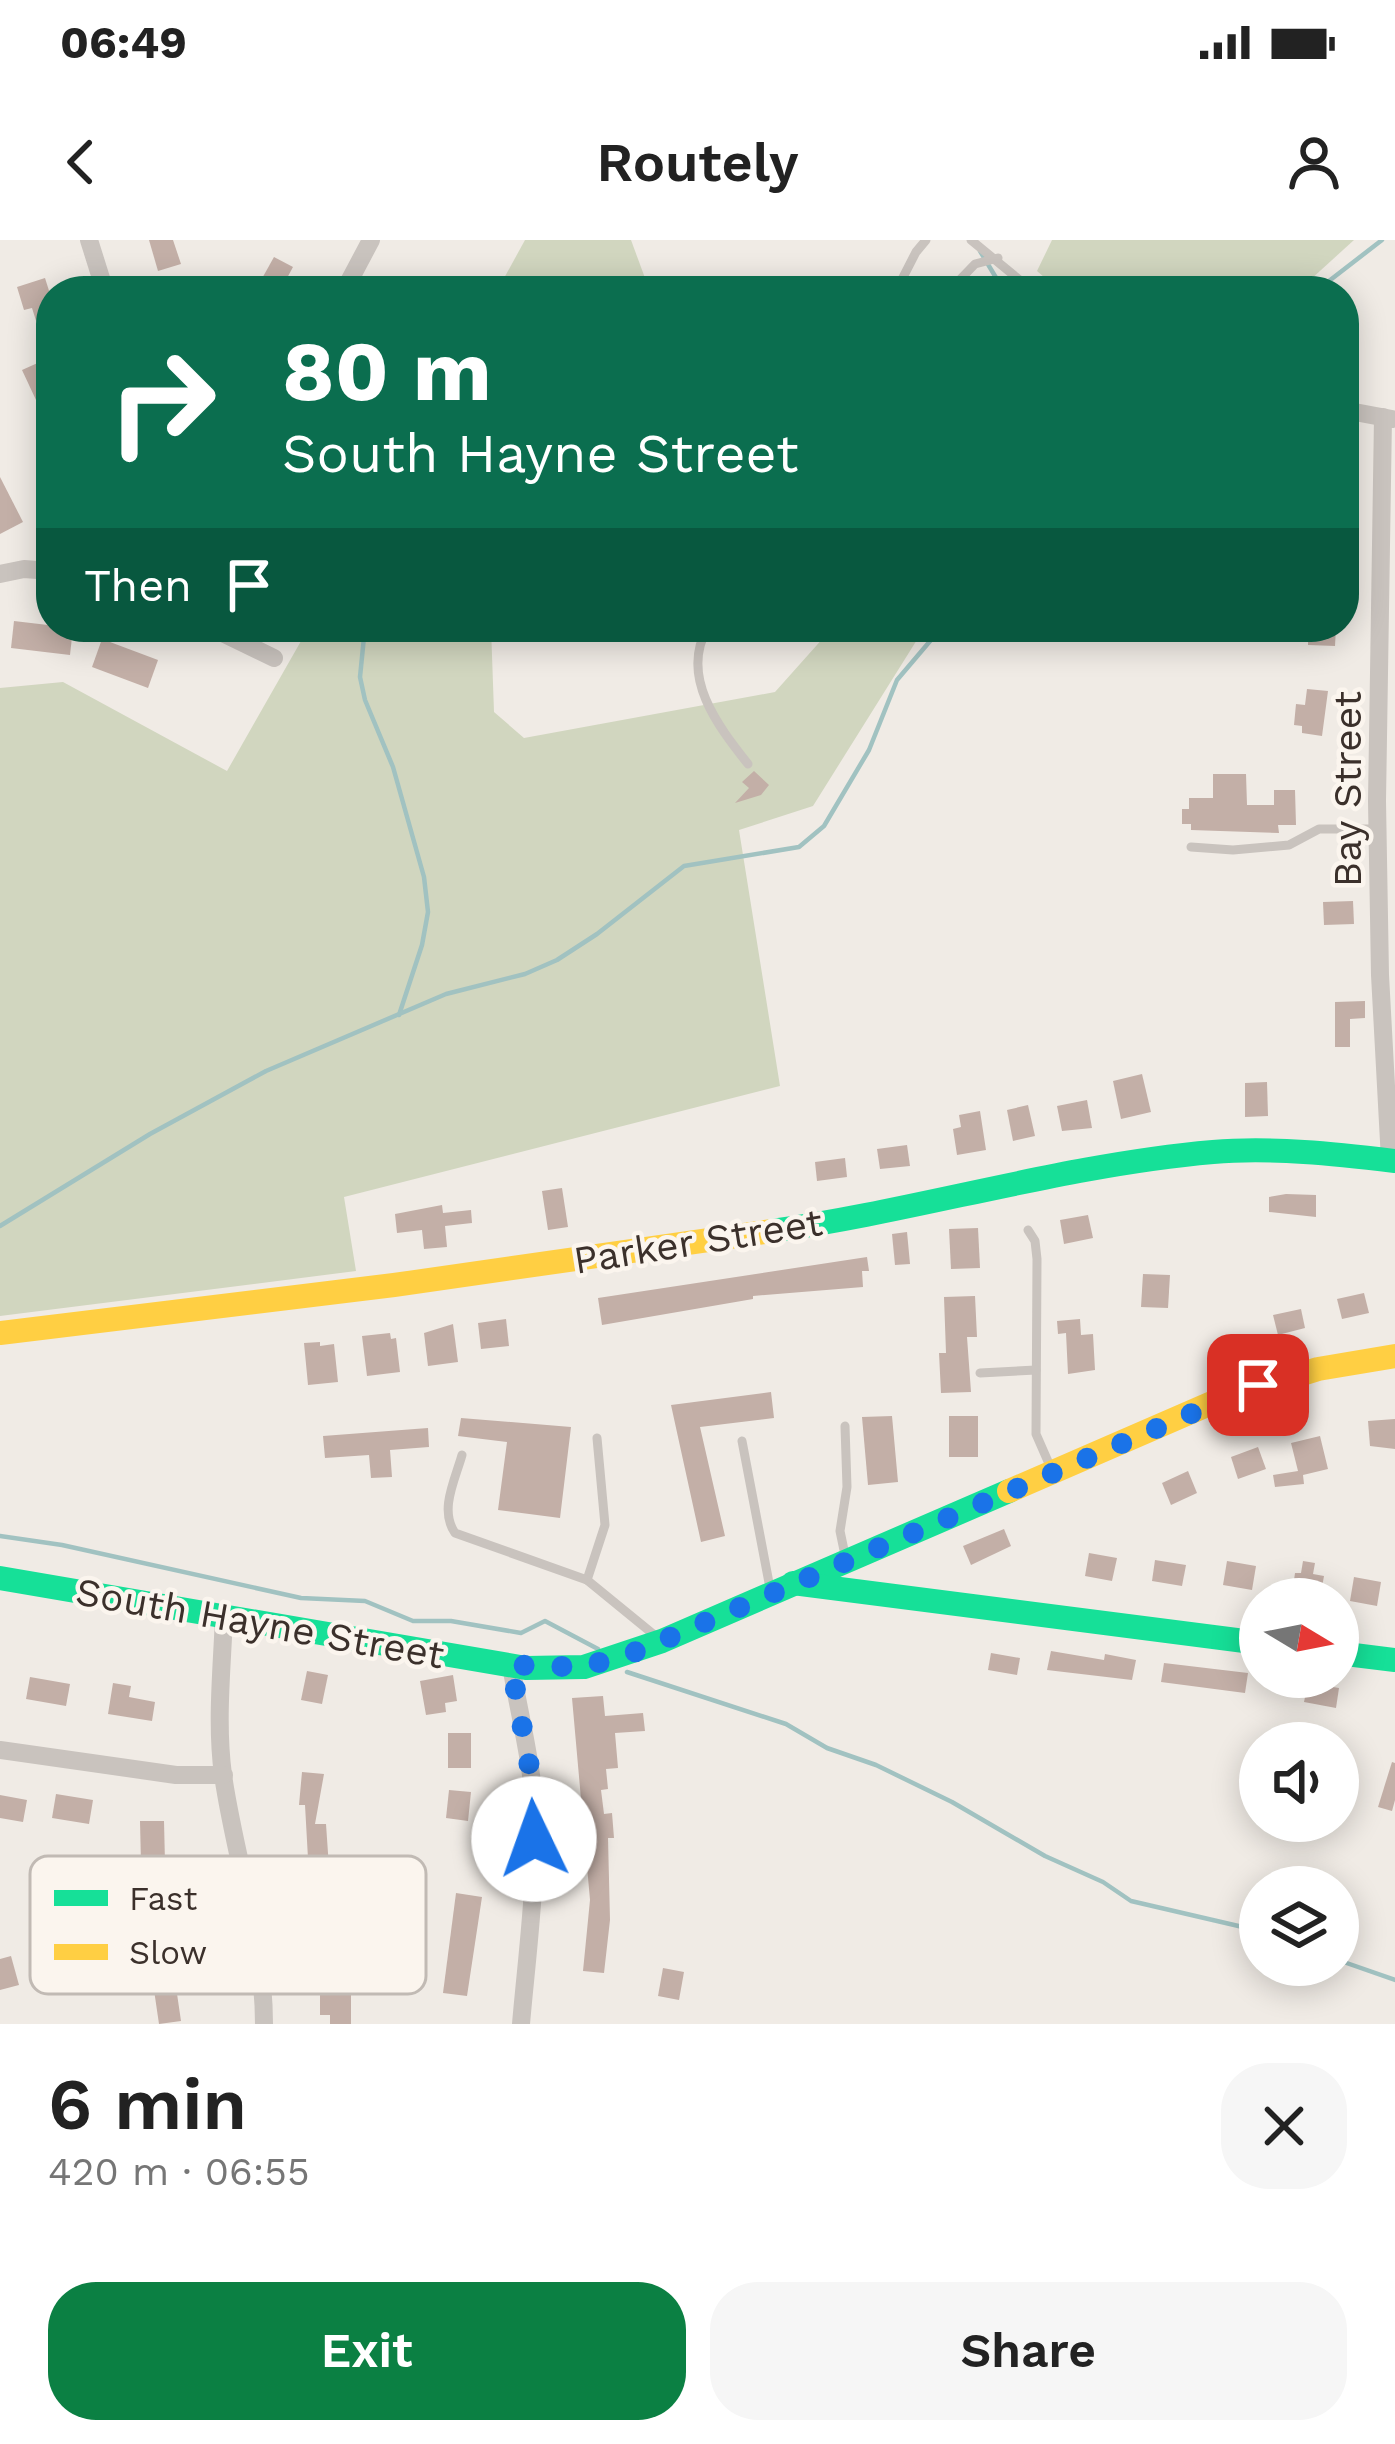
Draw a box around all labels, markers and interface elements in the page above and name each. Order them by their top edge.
text: 06:49 [60,16,187,69]
icon: back [48,129,114,195]
icon: person [1281,129,1347,195]
text: Routely [596,131,799,194]
text: 80 m [282,322,492,420]
icon: right [84,324,240,480]
text: South Hayne Street [282,422,799,485]
icon: arrive [216,552,282,618]
text: Then [84,559,192,612]
street label: Bay Street [1325,691,1370,887]
street label: Parker Street [570,1199,826,1283]
pin [1207,1334,1309,1436]
icon: arrive [1225,1352,1291,1418]
street label: South Hayne Street [72,1568,448,1678]
north arrow [1239,1578,1359,1698]
map controls [1239,1578,1359,1986]
button: sound [1239,1722,1359,1842]
position arrow [471,1776,597,1902]
legend [30,1856,426,1994]
button: layers [1239,1866,1359,1986]
text: Fast [129,1879,198,1918]
text: Slow [129,1933,207,1972]
text: 6 min [48,2062,247,2146]
button: close [1221,2063,1347,2189]
text: 420 m · 06:55 [48,2149,310,2194]
button: Exit [48,2282,686,2420]
button: Share [710,2282,1347,2420]

